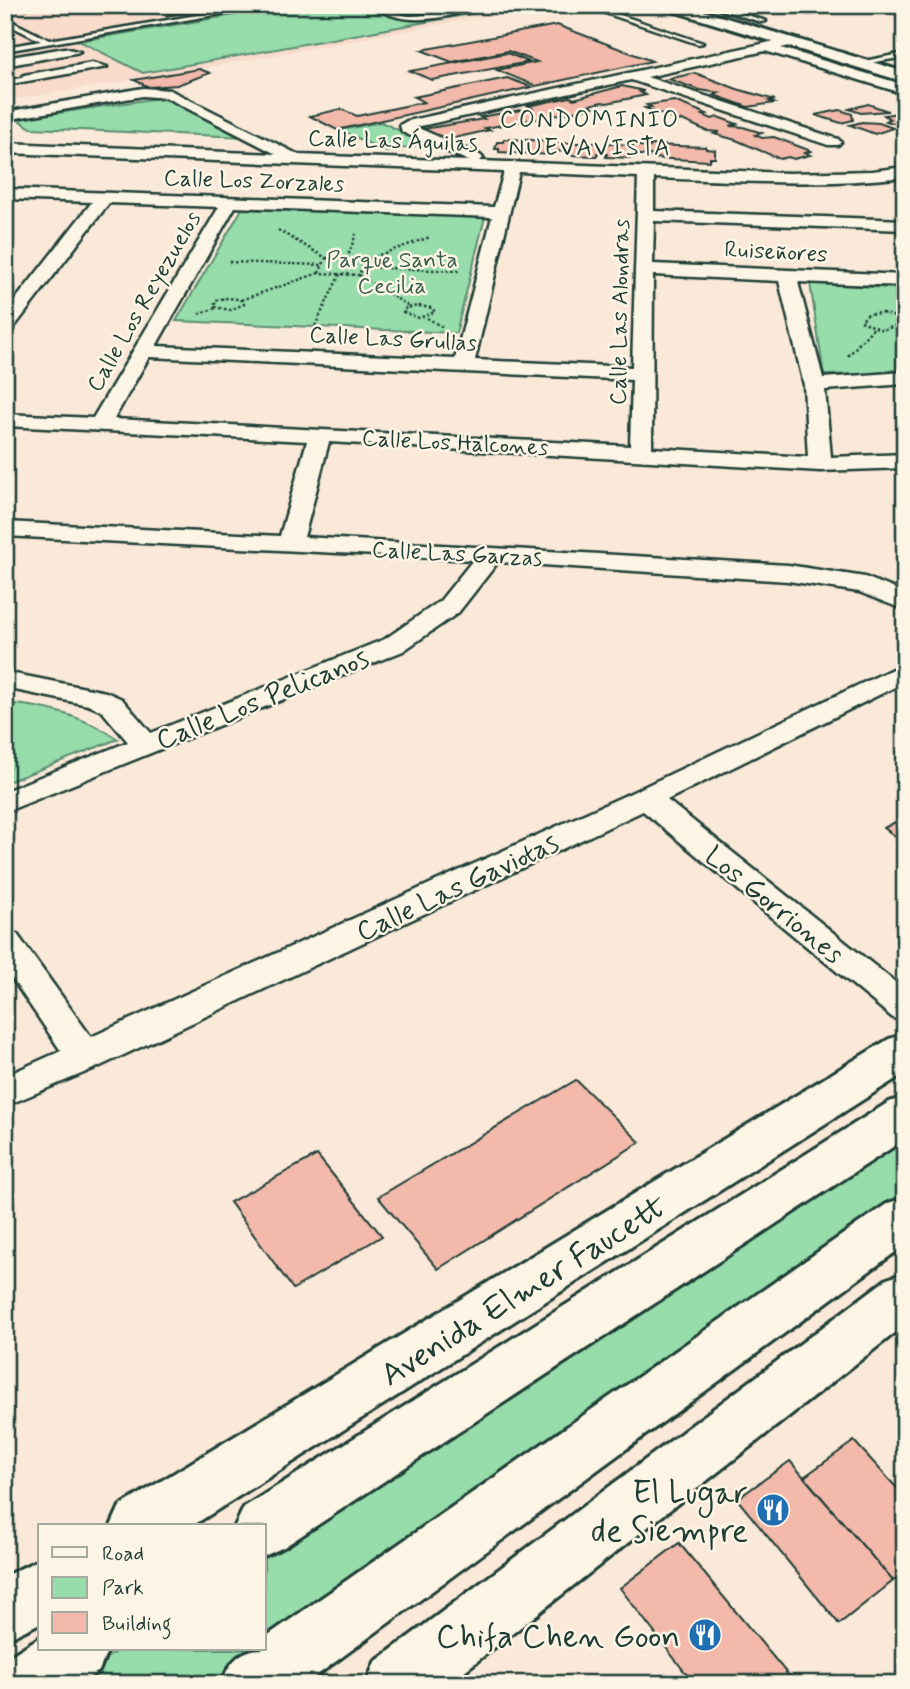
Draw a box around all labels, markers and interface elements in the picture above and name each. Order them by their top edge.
district label: CONDOMINIO NUEVAVISTA [500,105,680,164]
street label: Calle Las Águilas [307,124,478,160]
street label: Calle Los Zorzales [163,164,345,200]
street label: Calle Los Reyezuelos [81,206,209,398]
street label: Calle Las Alondras [604,219,638,405]
street label: Ruiseñores [724,235,828,271]
park label: Parque Santa Cecilia [326,246,458,302]
street label: Calle Las Grullas [308,321,477,359]
street label: Calle Los Halcones [361,424,549,464]
street label: Calle Las Garzas [371,536,543,574]
street label: Calle Los Pelicanos [151,641,375,760]
street label: Calle Las Gaviotas [351,825,565,951]
street label: Los Gorriones [696,838,851,973]
street label: Avenida Elmer Faucett [373,1185,677,1398]
place label: El Lugar de Siempre [591,1472,748,1554]
restaurant icon: El Lugar de Siempre [754,1491,792,1529]
legend [38,1524,266,1650]
text: Road [102,1540,144,1568]
text: Park [102,1574,144,1602]
text: Building [102,1610,172,1640]
place label: Chifa Chen Goon [436,1616,680,1660]
restaurant icon: Chifa Chen Goon [686,1616,724,1654]

